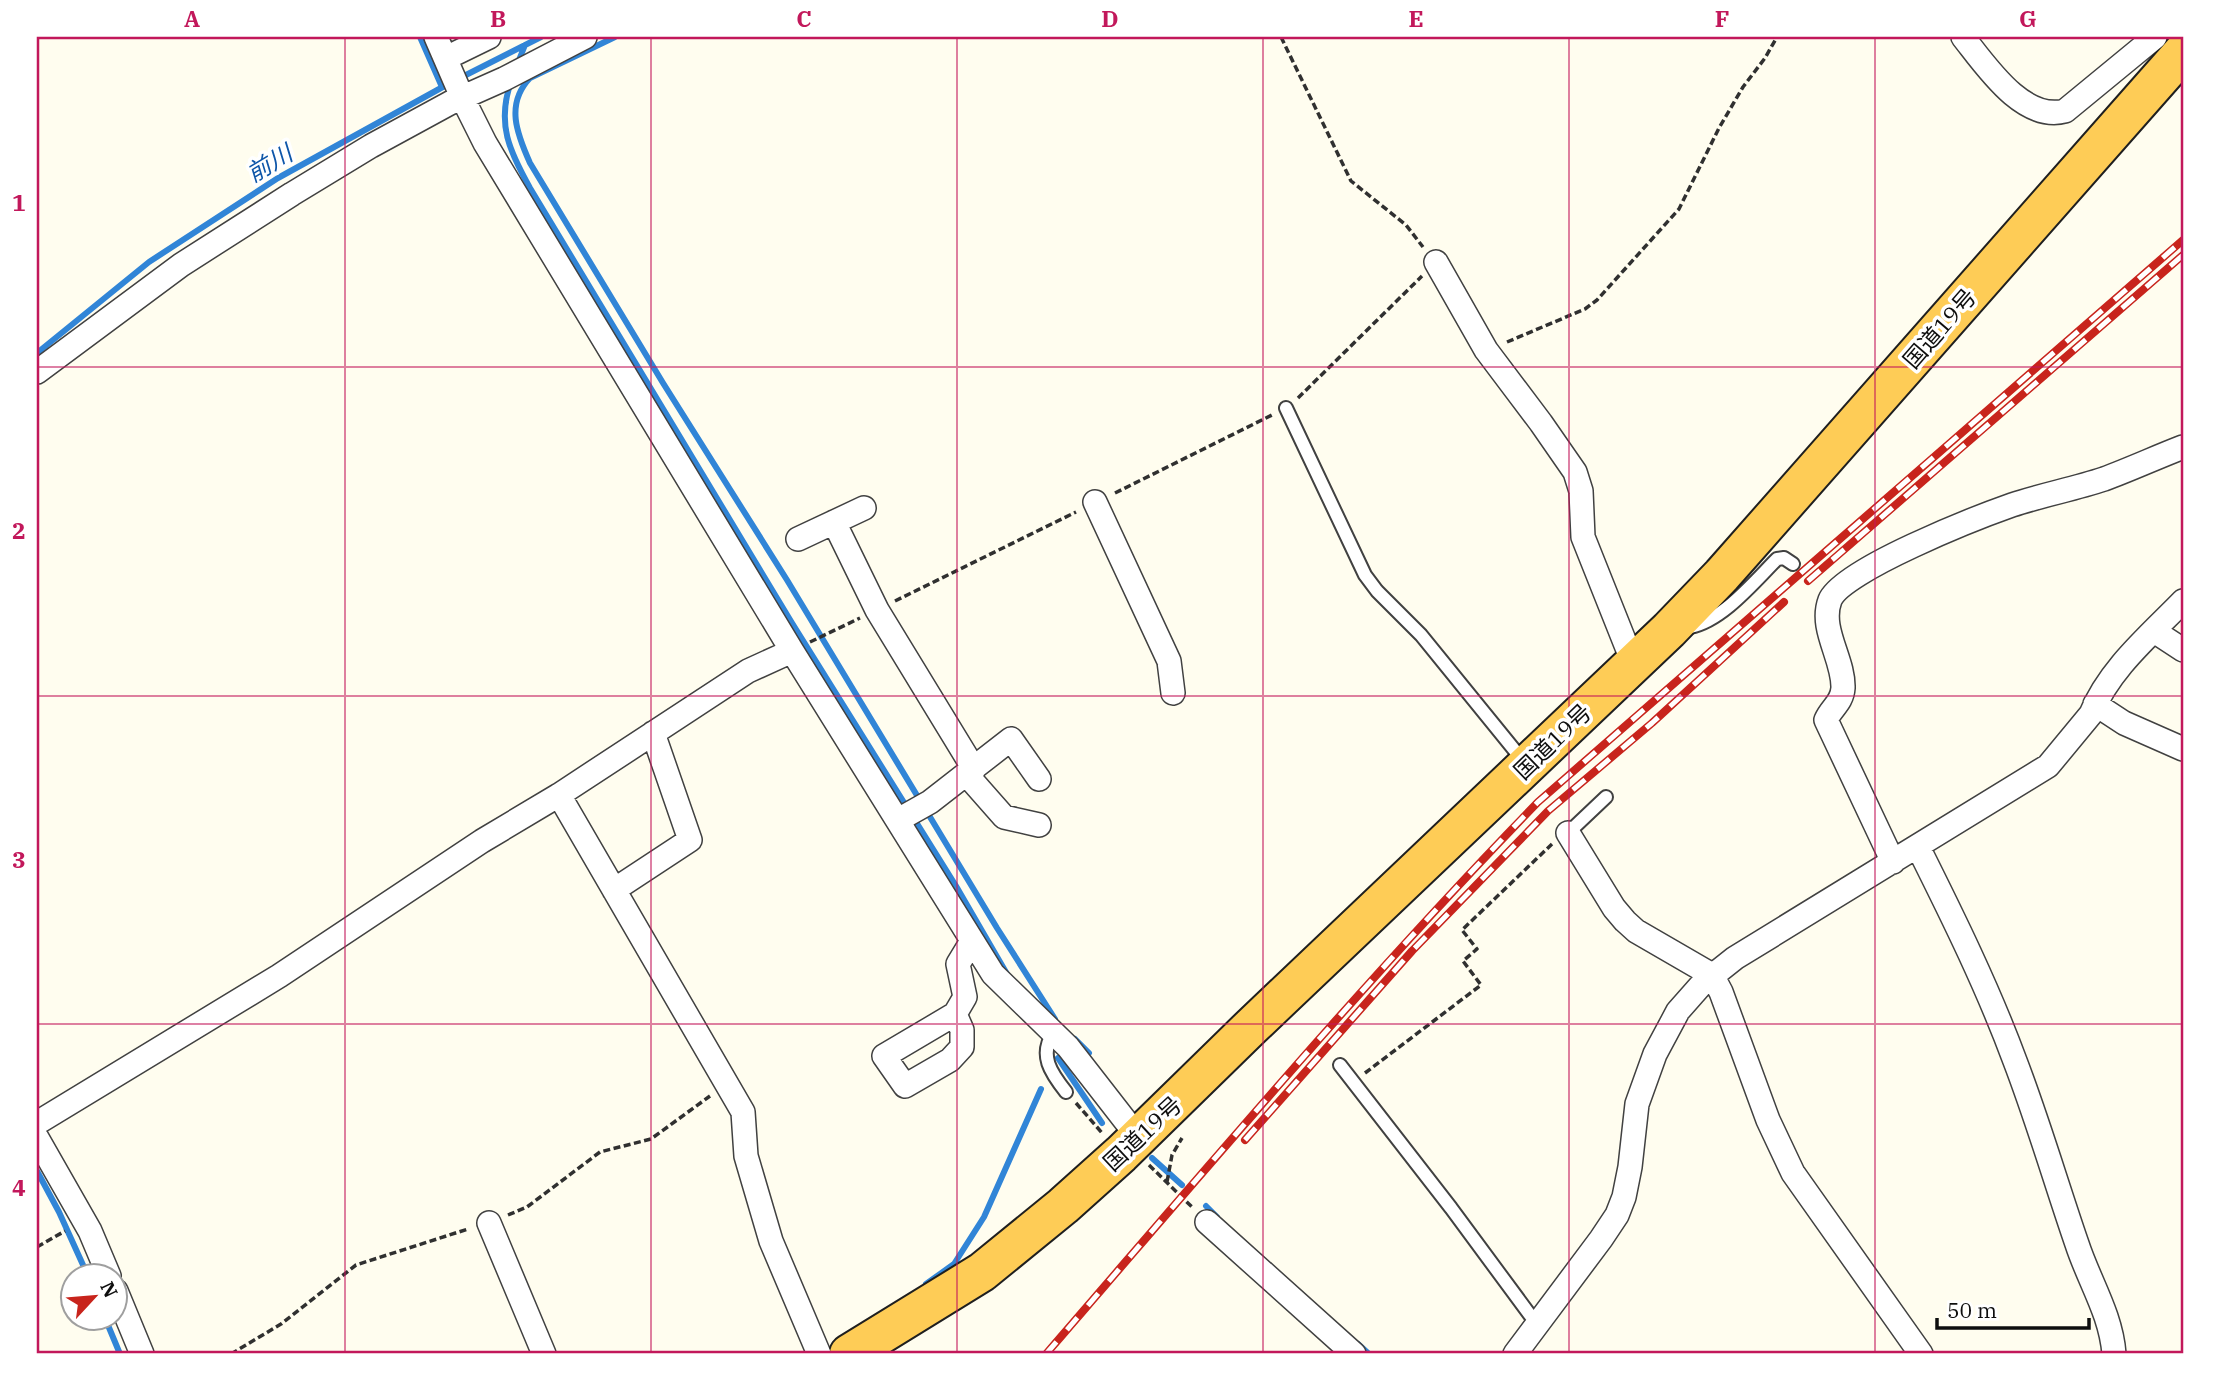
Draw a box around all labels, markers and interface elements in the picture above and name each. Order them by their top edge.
text: A [184,3,200,33]
text: B [490,3,506,33]
text: C [796,3,812,33]
text: D [1101,3,1119,33]
text: E [1408,3,1424,33]
text: F [1715,3,1729,33]
text: G [2019,3,2037,33]
water label: 前川 [240,135,300,189]
text: 1 [12,187,26,217]
street label: 国道19号 [1896,282,1982,374]
text: 2 [12,515,26,545]
street label: 国道19号 [1507,697,1597,785]
text: 3 [12,844,26,874]
street label: 国道19号 [1096,1089,1188,1177]
text: 4 [12,1172,26,1202]
north arrow [60,1262,130,1332]
text: N [95,1278,123,1302]
scale bar [1937,1286,2089,1330]
text: 50 m [1947,1296,1997,1324]

